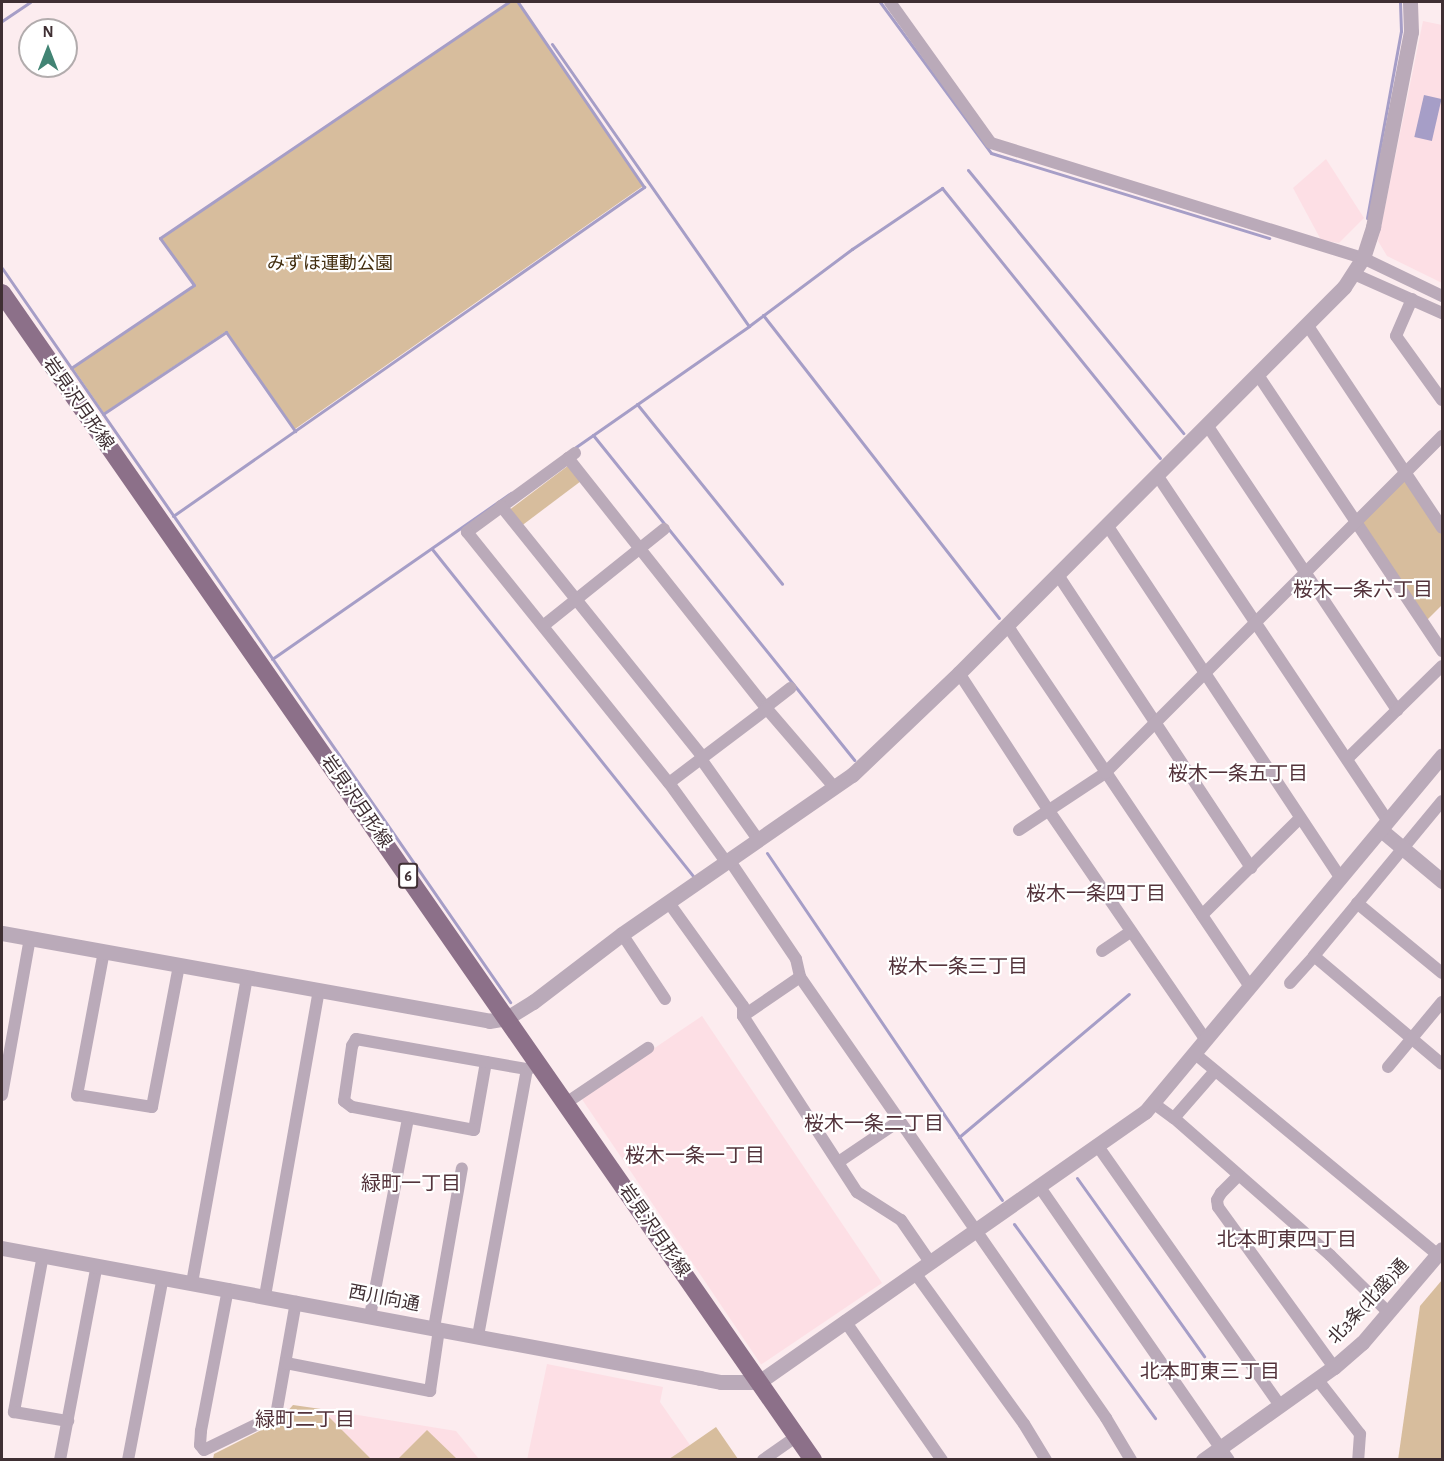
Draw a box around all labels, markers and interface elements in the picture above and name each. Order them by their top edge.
north arrow [18,18,78,78]
text: N [42,24,54,40]
park label: みずほ運動公園 [267,253,393,275]
street label: 岩見沢月形線 [38,354,118,454]
district label: 桜木一条六丁目 [1293,578,1433,602]
street label: 岩見沢月形線 [316,752,396,852]
district label: 桜木一条五丁目 [1168,762,1308,786]
road number: 6 [398,863,418,889]
district label: 桜木一条四丁目 [1026,882,1166,906]
district label: 桜木一条三丁目 [888,955,1028,979]
district label: 桜木一条二丁目 [804,1112,944,1136]
district label: 桜木一条一丁目 [625,1144,765,1168]
district label: 緑町一丁目 [361,1172,461,1196]
street label: 岩見沢月形線 [614,1181,694,1281]
district label: 北本町東四丁目 [1217,1228,1357,1252]
street label: 北3条(北盛)通 [1324,1255,1414,1349]
street label: 西川向通 [347,1282,421,1316]
district label: 北本町東三丁目 [1140,1360,1280,1384]
district label: 緑町二丁目 [255,1408,355,1432]

